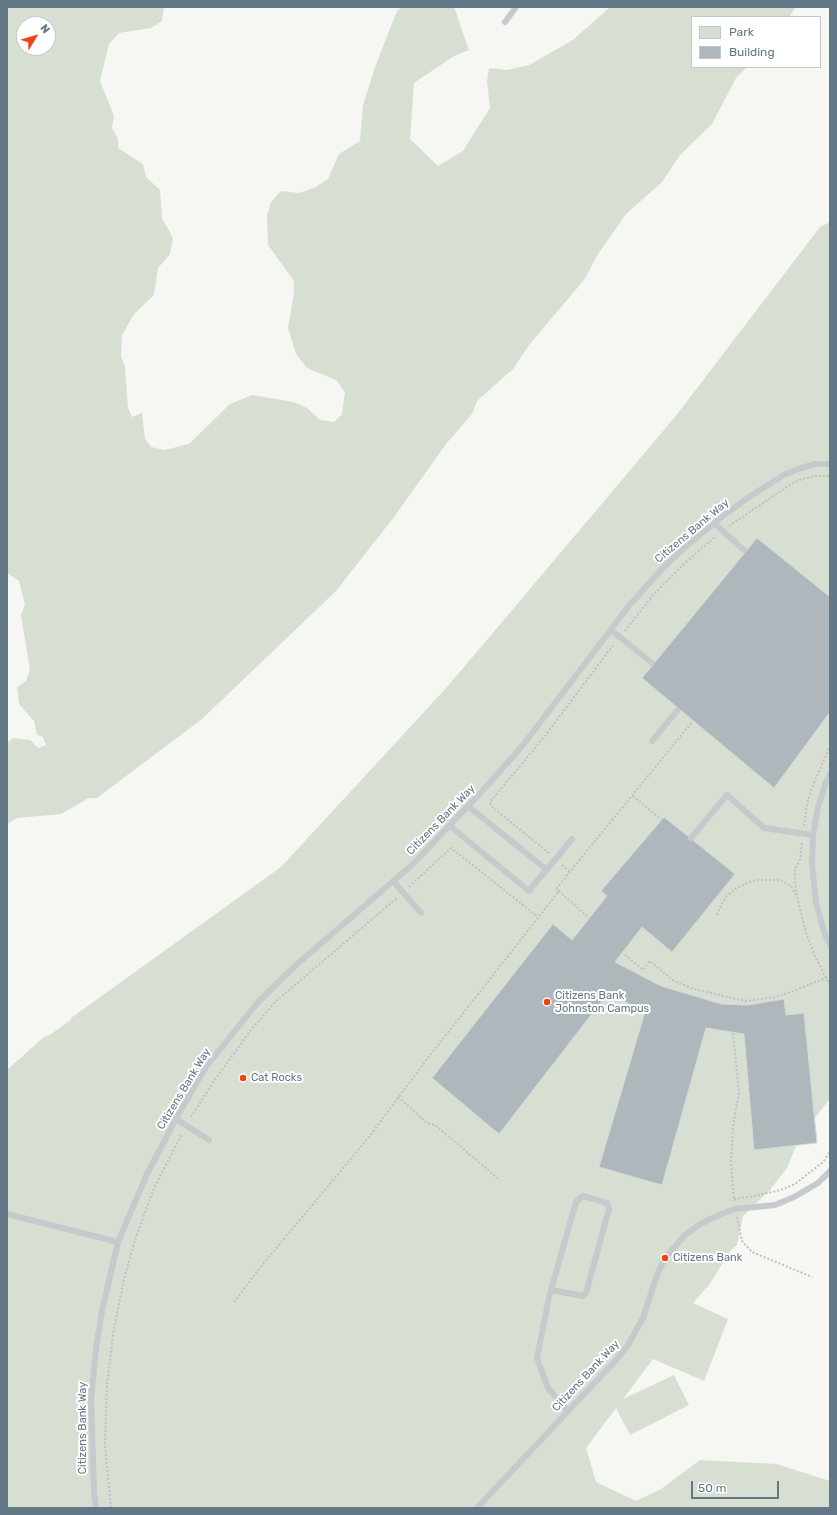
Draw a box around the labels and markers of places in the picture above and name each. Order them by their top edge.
place label: Citizens Bank Johnston Campus [555,989,649,1015]
marker: Citizens Bank Johnston Campus [542,997,552,1007]
place label: Cat Rocks [251,1071,302,1085]
marker: Cat Rocks [238,1073,248,1083]
place label: Citizens Bank [673,1251,742,1265]
marker: Citizens Bank [660,1253,670,1263]

